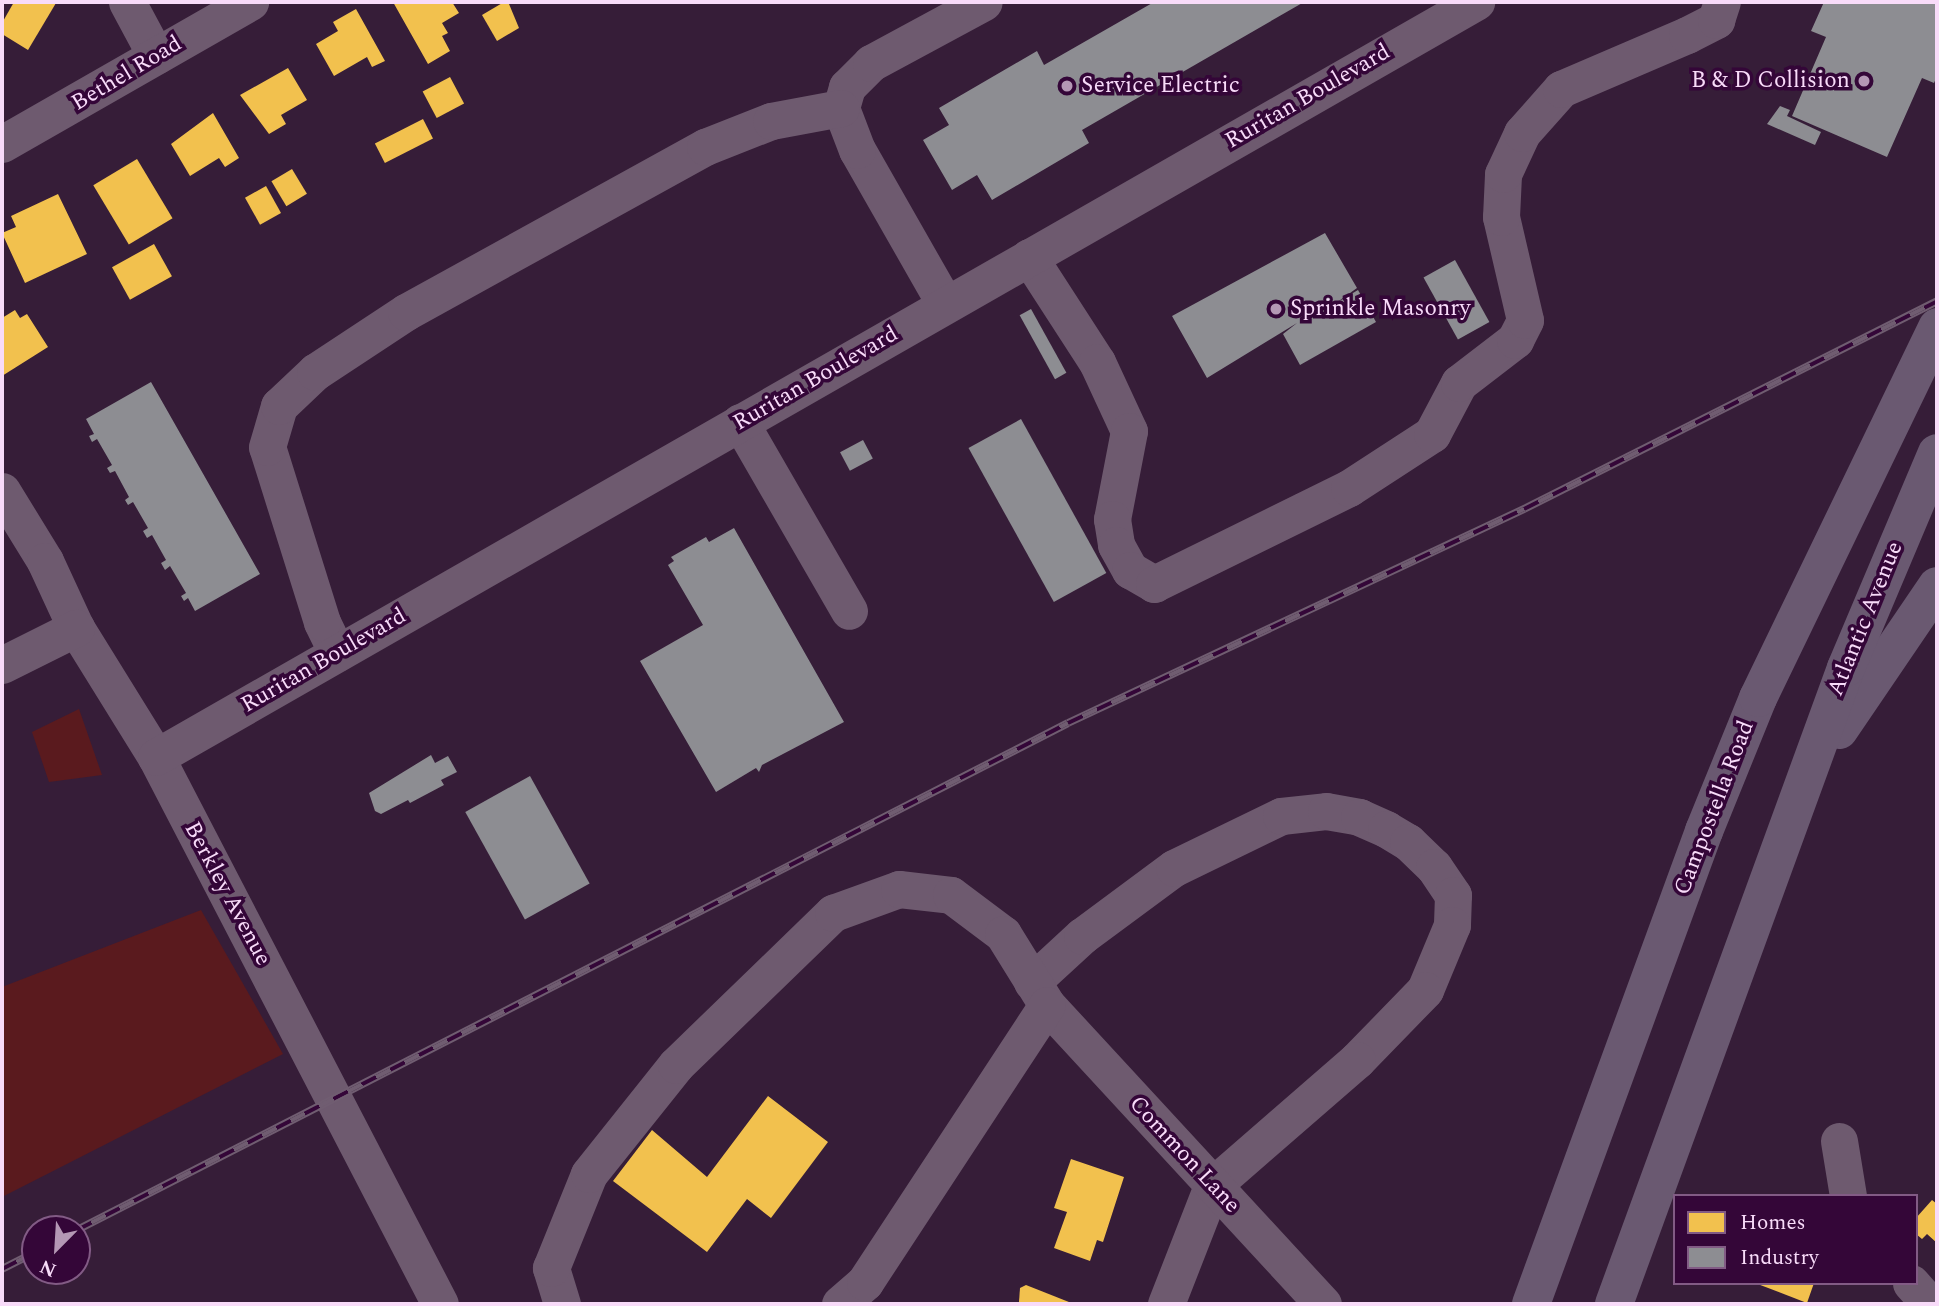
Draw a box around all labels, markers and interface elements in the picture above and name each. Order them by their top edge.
street label: Bethel Road [67,30,187,118]
street label: Ruritan Boulevard [1221,39,1395,155]
place label: B & D Collision [1691,67,1850,95]
place label: Service Electric [1081,72,1240,100]
marker: B & D Collision [1856,73,1872,89]
marker: Service Electric [1059,78,1075,94]
place label: Sprinkle Masonry [1290,295,1470,323]
marker: Sprinkle Masonry [1268,301,1284,317]
street label: Ruritan Boulevard [729,321,903,437]
street label: Atlantic Avenue [1822,538,1910,700]
street label: Ruritan Boulevard [237,603,411,719]
street label: Campostella Road [1669,717,1761,899]
street label: Berkley Avenue [178,817,276,971]
street label: Common Lane [1123,1091,1245,1219]
legend [1673,1194,1918,1285]
text: Homes [1740,1207,1806,1239]
north arrow [21,1215,91,1285]
text: Industry [1740,1242,1819,1274]
text: N [35,1251,61,1284]

